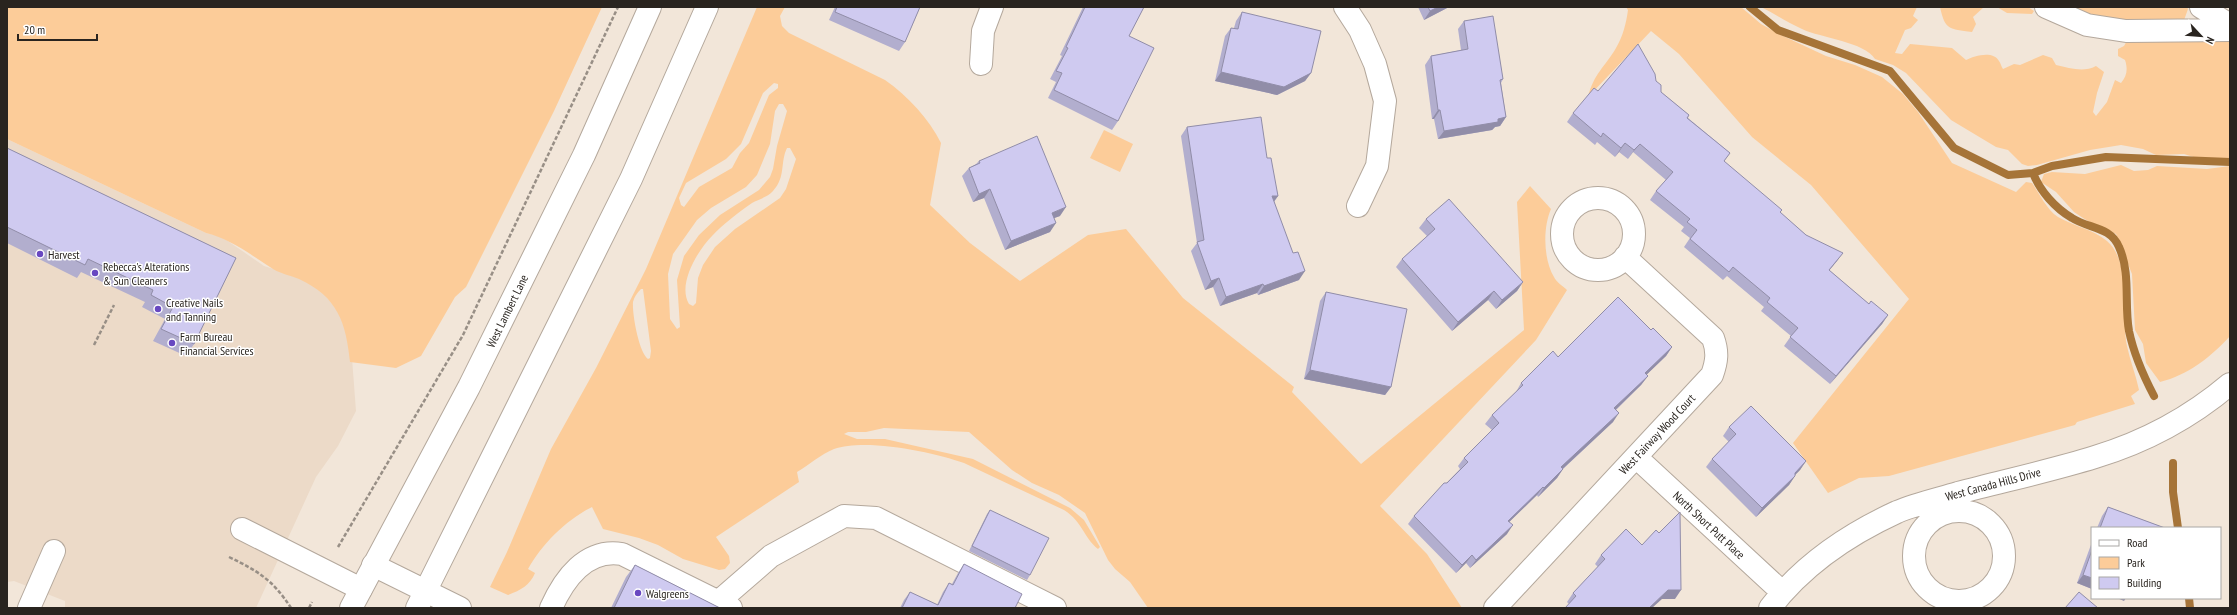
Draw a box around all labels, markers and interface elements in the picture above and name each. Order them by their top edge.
scale bar [18,16,97,42]
north arrow [2181,16,2221,56]
text: 20 m [24,22,45,37]
text: N [2202,35,2218,46]
place label: Harvest [48,247,80,262]
marker: Harvest [35,249,45,259]
place label: Rebecca's Alterations & Sun Cleaners [103,259,189,288]
marker: Rebecca's Alterations & Sun Cleaners [90,268,100,278]
street label: West Lambert Lane [483,272,531,350]
place label: Creative Nails and Tanning [166,295,223,324]
marker: Creative Nails and Tanning [153,304,163,314]
place label: Farm Bureau Financial Services [180,329,254,358]
marker: Farm Bureau Financial Services [167,338,177,348]
street label: West Fairway Wood Court [1616,390,1699,477]
street label: West Canada Hills Drive [1944,464,2042,504]
street label: North Short Putt Place [1670,488,1748,562]
legend [2091,527,2221,599]
text: Road [2127,535,2147,550]
text: Park [2127,555,2145,570]
text: Building [2127,575,2162,590]
place label: Walgreens [646,586,689,601]
marker: Walgreens [633,588,643,598]

